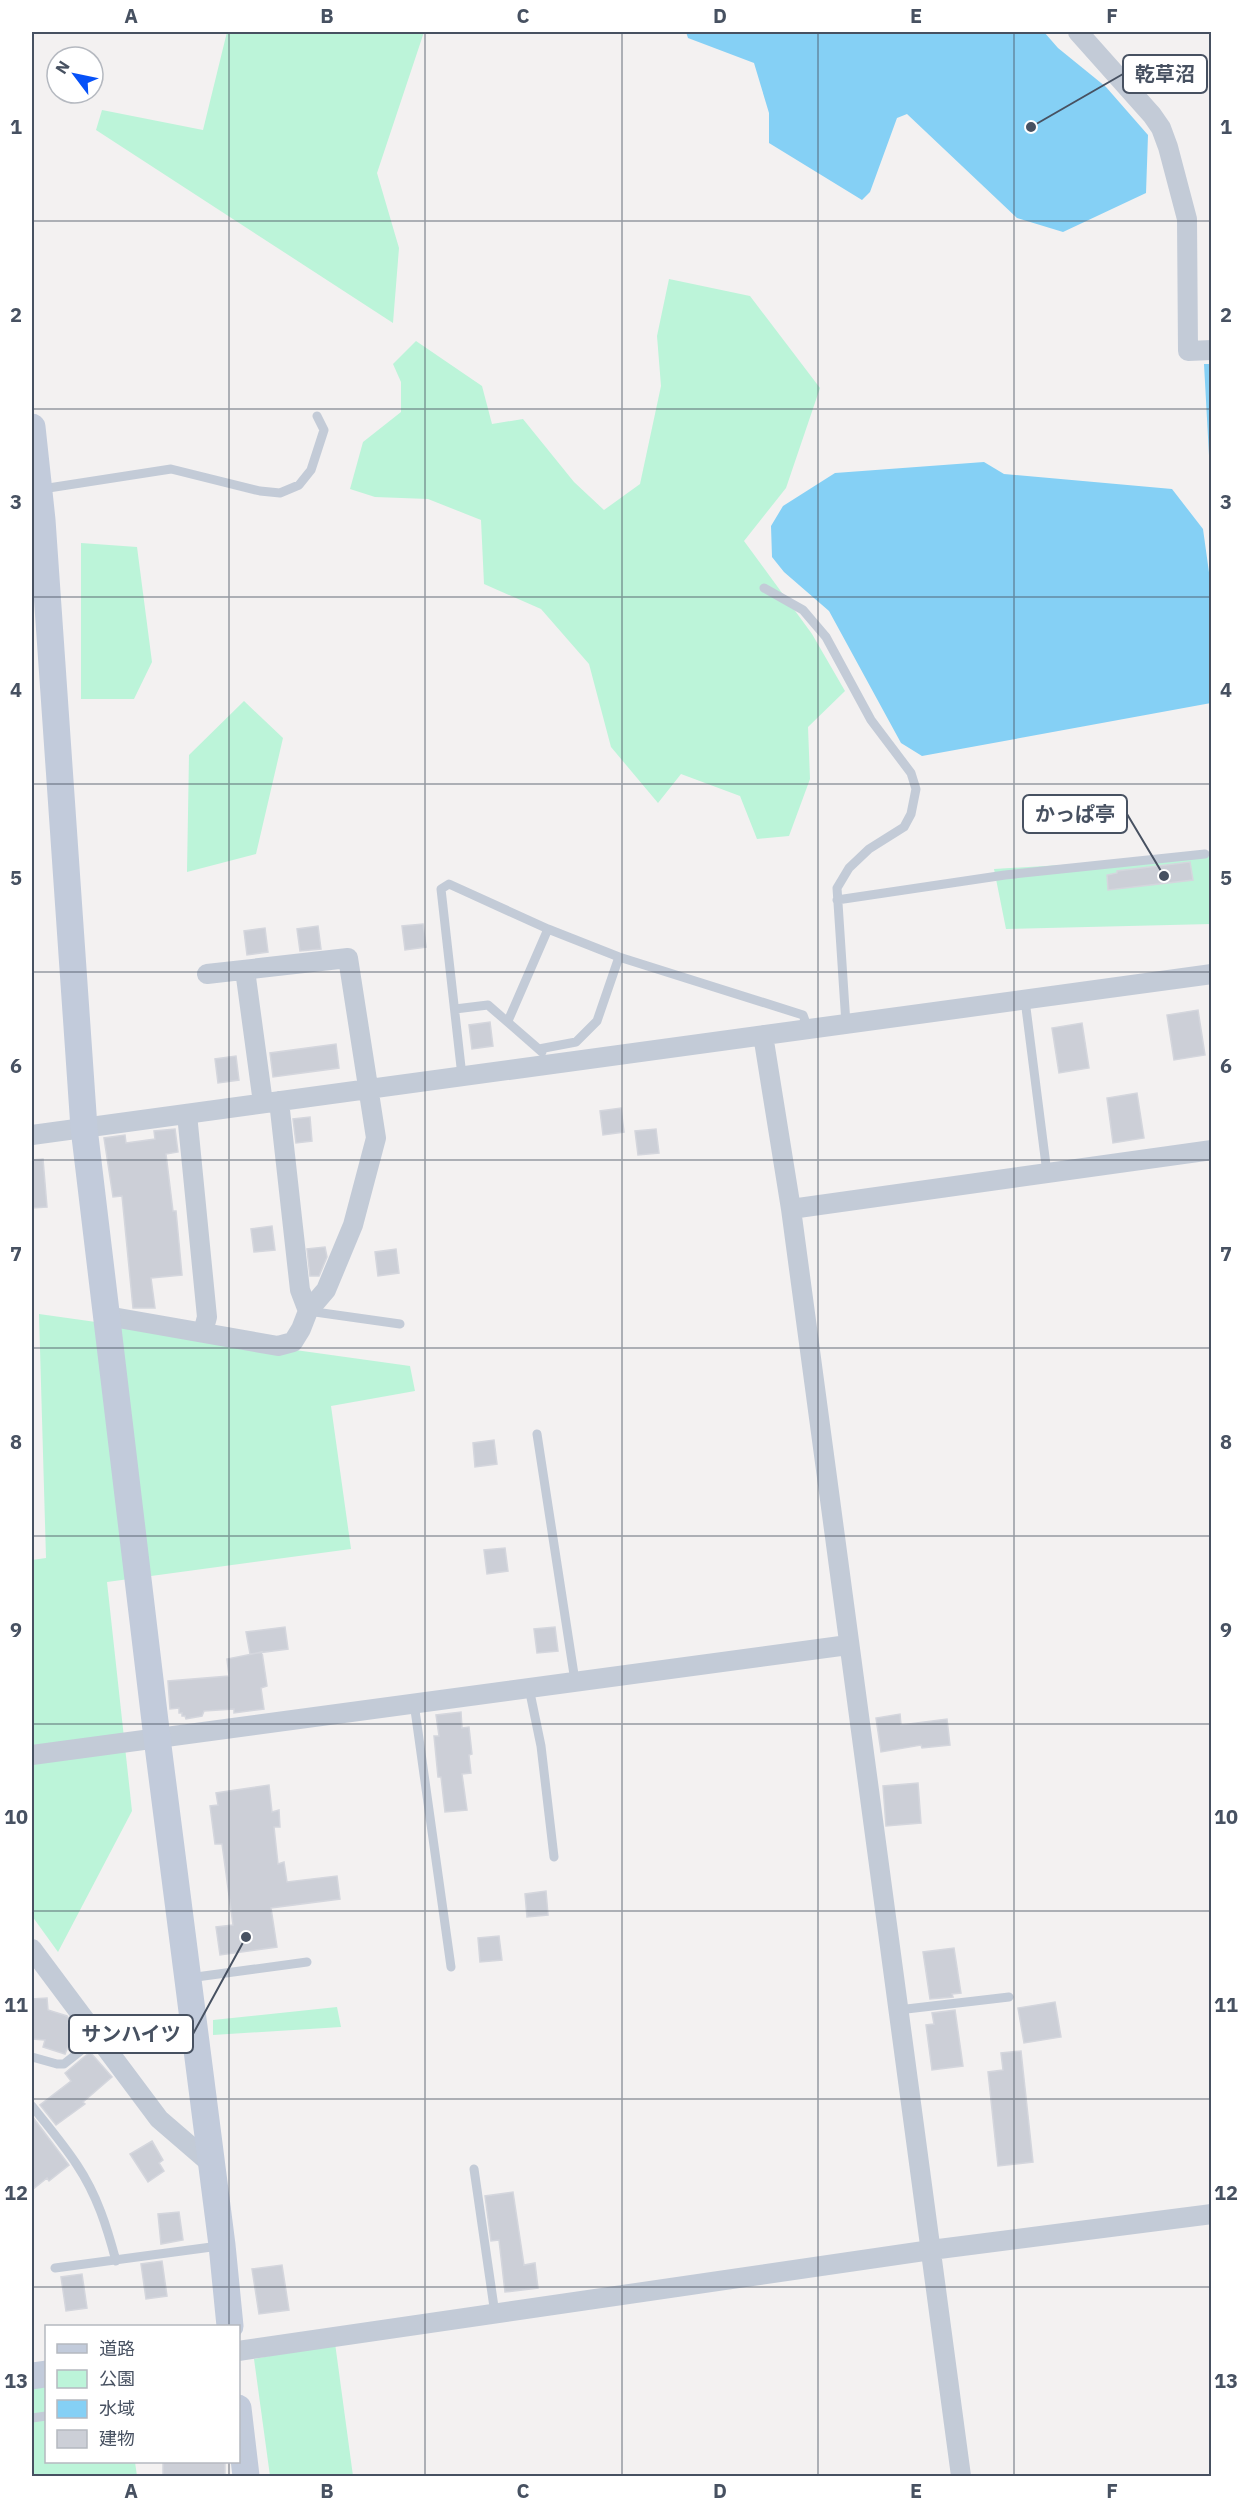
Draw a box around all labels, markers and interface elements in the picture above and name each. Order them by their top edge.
text: A [124,2,138,29]
text: B [320,2,334,29]
text: C [516,2,530,29]
text: D [713,2,727,29]
text: E [910,2,922,29]
text: F [1106,2,1118,29]
north arrow [45,45,105,105]
callout: 乾草沼 [1123,55,1207,93]
text: N [51,57,74,77]
text: 乾草沼 [1135,60,1195,87]
text: 1 [10,113,22,140]
text: 1 [1220,113,1232,140]
text: 2 [10,301,22,328]
text: 2 [1220,301,1232,328]
text: 3 [10,488,22,515]
text: 3 [1220,488,1232,515]
text: 4 [10,676,22,703]
text: 4 [1220,676,1232,703]
callout: かっぱ亭 [1023,795,1127,833]
text: かっぱ亭 [1035,800,1115,827]
text: 5 [10,864,22,891]
text: 5 [1220,864,1232,891]
text: 6 [10,1052,22,1079]
text: 6 [1220,1052,1232,1079]
text: 7 [10,1240,22,1267]
text: 7 [1220,1240,1232,1267]
text: 8 [10,1428,22,1455]
text: 8 [1220,1428,1232,1455]
text: 9 [10,1616,22,1643]
text: 9 [1220,1616,1232,1643]
text: 10 [4,1803,28,1830]
text: 10 [1214,1803,1238,1830]
text: 11 [4,1991,28,2018]
text: 11 [1214,1991,1238,2018]
callout: サンハイツ [69,2015,193,2053]
text: サンハイツ [81,2020,181,2047]
text: 12 [4,2179,28,2206]
text: 12 [1214,2179,1238,2206]
legend [45,2325,240,2463]
text: 道路 [99,2337,135,2360]
text: 13 [4,2367,28,2394]
text: 公園 [99,2367,135,2390]
text: 13 [1214,2367,1238,2394]
text: 水域 [99,2397,135,2420]
text: 建物 [99,2427,135,2450]
text: A [124,2477,138,2504]
text: B [320,2477,334,2504]
text: C [516,2477,530,2504]
text: D [713,2477,727,2504]
text: E [910,2477,922,2504]
text: F [1106,2477,1118,2504]

